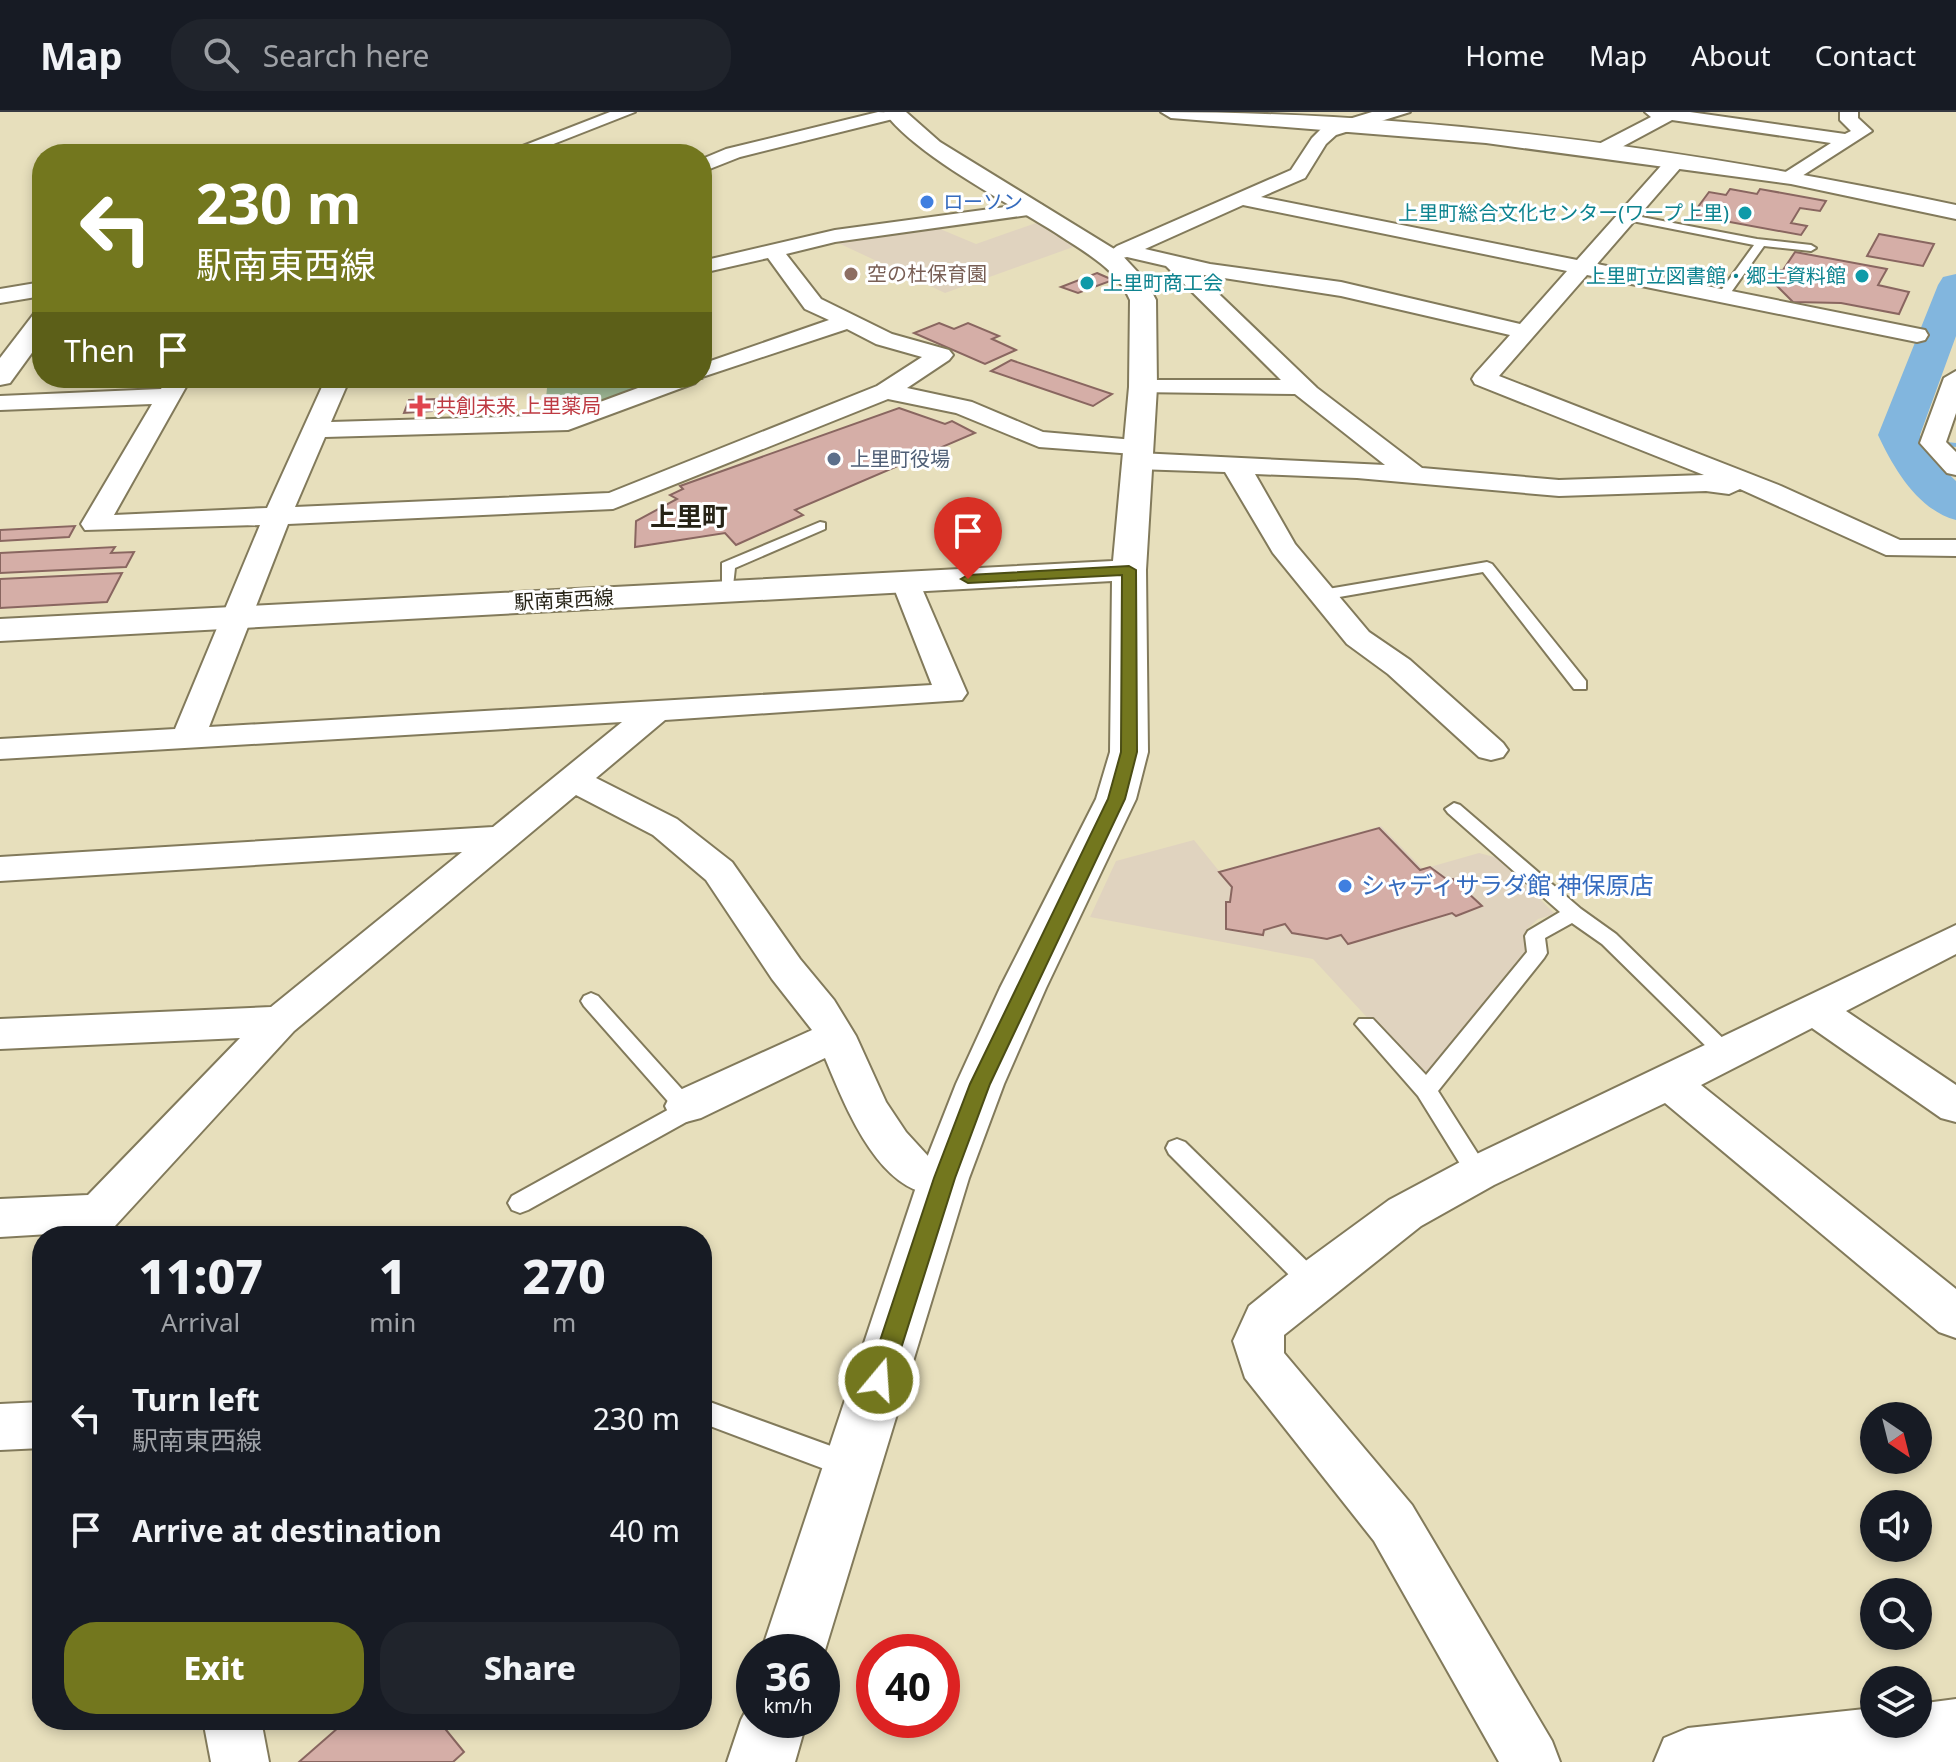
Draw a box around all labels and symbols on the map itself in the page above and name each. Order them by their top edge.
place label: ローソン [943,188,1023,215]
marker: ローソン [918,193,936,211]
place label: 上里町総合文化センター(ワープ上里) [1398,199,1729,226]
marker: 上里町総合文化センター(ワープ上里) [1736,204,1754,222]
place label: 空の杜保育園 [867,260,987,287]
place label: 上里町立図書館・郷土資料館 [1586,262,1846,289]
marker: 空の杜保育園 [842,265,860,283]
marker: 上里町立図書館・郷土資料館 [1853,267,1871,285]
place label: 上里町商工会 [1103,269,1223,296]
marker: 上里町商工会 [1078,274,1096,292]
place label: 共創未来 上里薬局 [436,392,601,419]
marker: 共創未来 上里薬局 [411,397,429,415]
place label: 上里町役場 [850,445,950,472]
marker: 上里町役場 [825,450,843,468]
pin [934,497,1002,579]
district label: 上里町 [650,498,728,534]
street label: 駅南東西線 [513,583,615,616]
place label: シャディサラダ館 神保原店 [1361,868,1654,901]
marker: シャディサラダ館 神保原店 [1336,877,1354,895]
position arrow [837,1338,921,1422]
north arrow [1860,1402,1932,1474]
speed limit sign: 40 [856,1634,960,1738]

